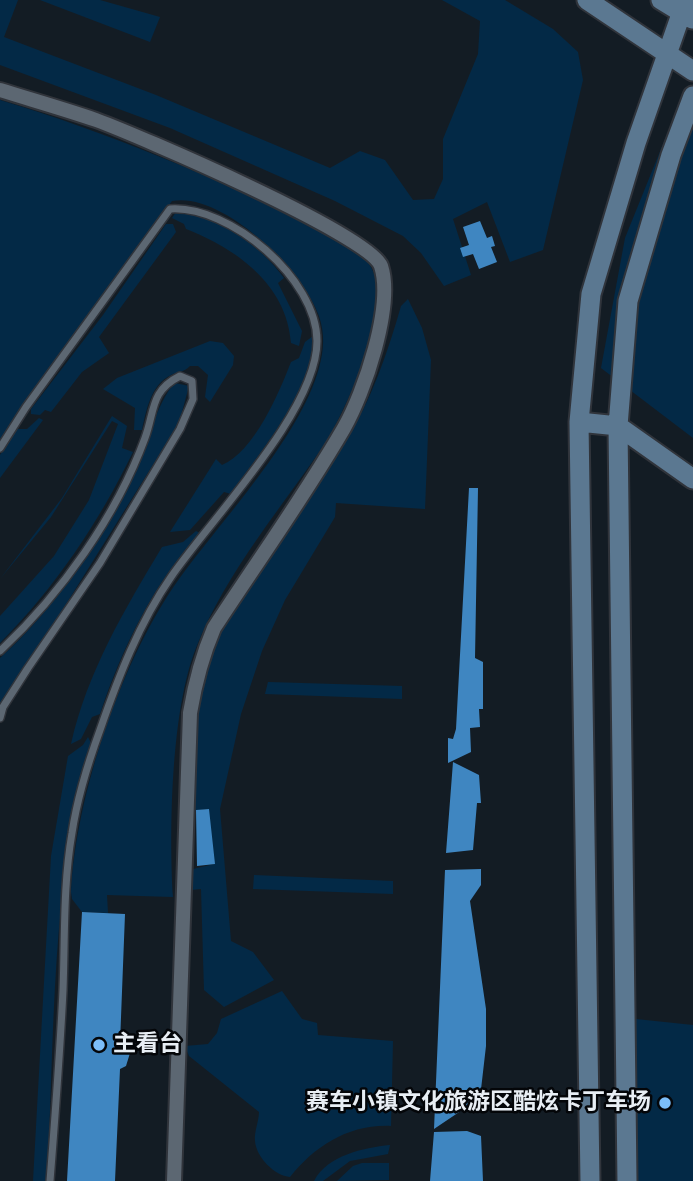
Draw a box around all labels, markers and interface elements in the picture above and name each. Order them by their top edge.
place label: 主看台 [113,1031,182,1059]
marker: 主看台 [91,1037,107,1053]
place label: 赛车小镇文化旅游区酷炫卡丁车场 [306,1089,651,1117]
marker: 赛车小镇文化旅游区酷炫卡丁车场 [657,1095,673,1111]

